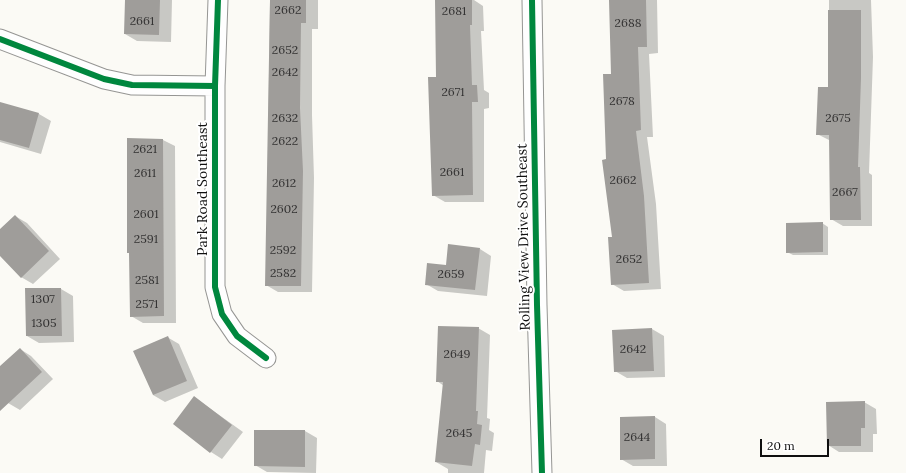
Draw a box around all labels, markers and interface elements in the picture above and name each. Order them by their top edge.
house number: 2662 [275,4,301,18]
house number: 2681 [442,5,466,19]
house number: 2661 [130,15,154,29]
house number: 2688 [615,17,641,31]
house number: 2652 [272,44,298,58]
house number: 2642 [272,66,298,80]
house number: 2671 [441,86,465,100]
house number: 2678 [609,95,635,109]
house number: 2632 [272,112,298,126]
house number: 2675 [825,112,851,126]
street label: Park Road Southeast [195,122,211,256]
house number: 2622 [272,135,298,149]
house number: 2621 [133,143,157,157]
street label: Rolling View Drive Southeast [514,143,534,331]
house number: 2661 [440,166,464,180]
house number: 2611 [134,167,156,181]
house number: 2662 [610,174,636,188]
house number: 2612 [272,177,296,191]
house number: 2667 [832,186,858,200]
house number: 2602 [270,203,298,217]
house number: 2601 [133,208,159,222]
house number: 2591 [134,233,158,247]
house number: 2592 [270,244,296,258]
house number: 2652 [616,253,642,267]
house number: 2582 [270,267,296,281]
house number: 2659 [438,268,464,282]
house number: 2581 [135,274,159,288]
house number: 1307 [31,293,55,307]
house number: 2571 [136,298,158,312]
house number: 1305 [31,317,57,331]
house number: 2642 [620,343,646,357]
house number: 2649 [444,348,470,362]
house number: 2645 [446,427,472,441]
house number: 2644 [624,431,650,445]
scale bar [762,431,831,457]
text: 20 m [767,438,795,453]

